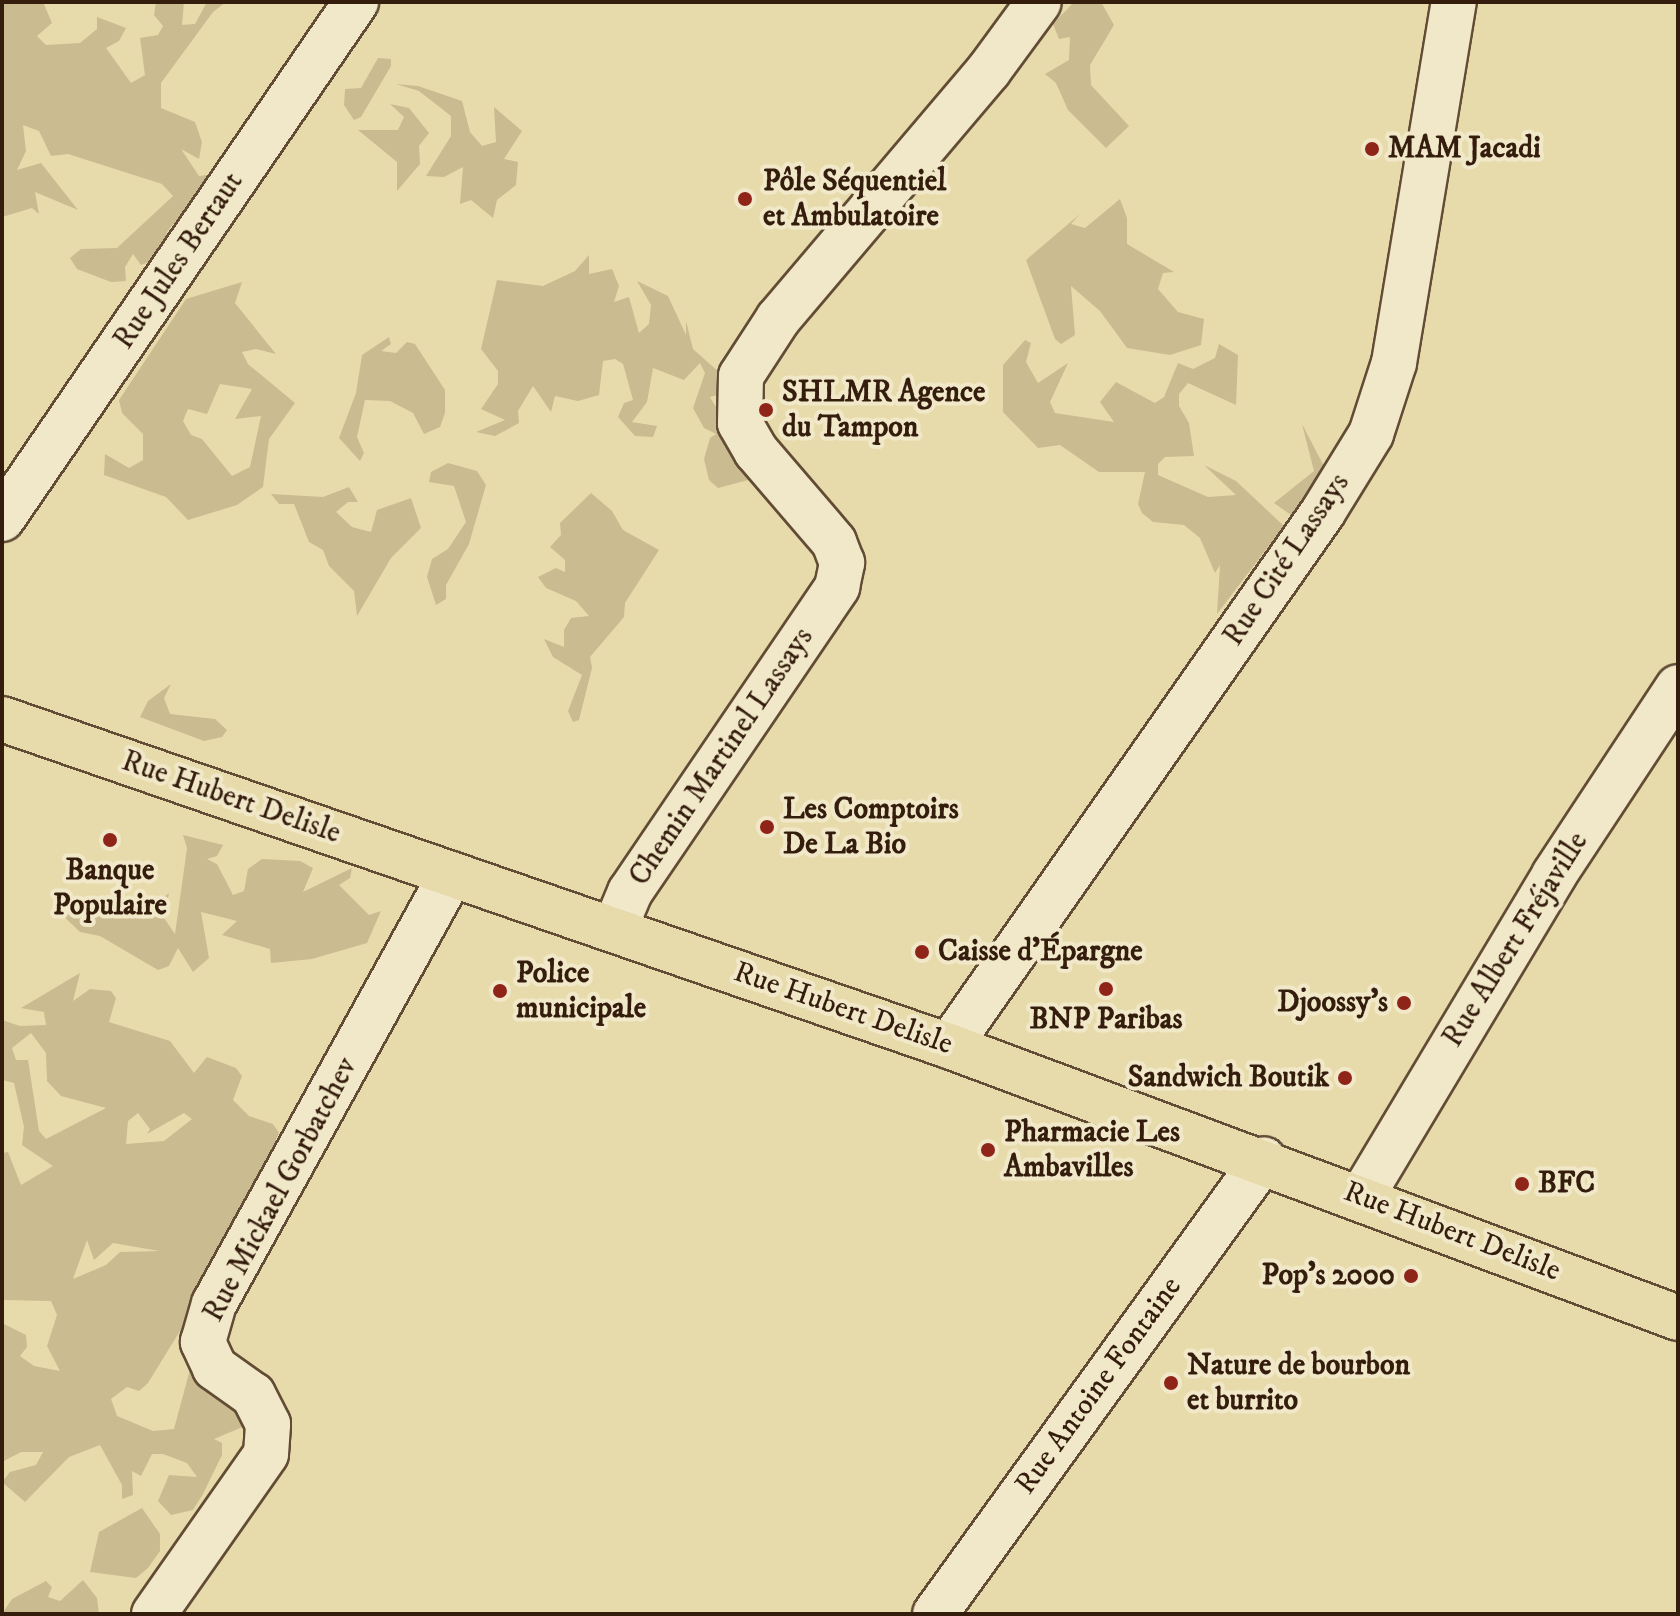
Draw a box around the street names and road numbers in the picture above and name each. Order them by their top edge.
street label: Rue Jules Bertaut [106,166,252,356]
street label: Rue Cité Lassays [1216,467,1358,653]
street label: Chemin Martinel Lassays [622,621,822,893]
street label: Rue Hubert Delisle [117,744,345,852]
street label: Rue Albert Fréjaville [1435,826,1597,1054]
street label: Rue Hubert Delisle [729,955,957,1063]
street label: Rue Mickael Gorbatchev [196,1052,366,1328]
street label: Rue Hubert Delisle [1339,1174,1565,1290]
street label: Rue Antoine Fontaine [1008,1270,1190,1502]

